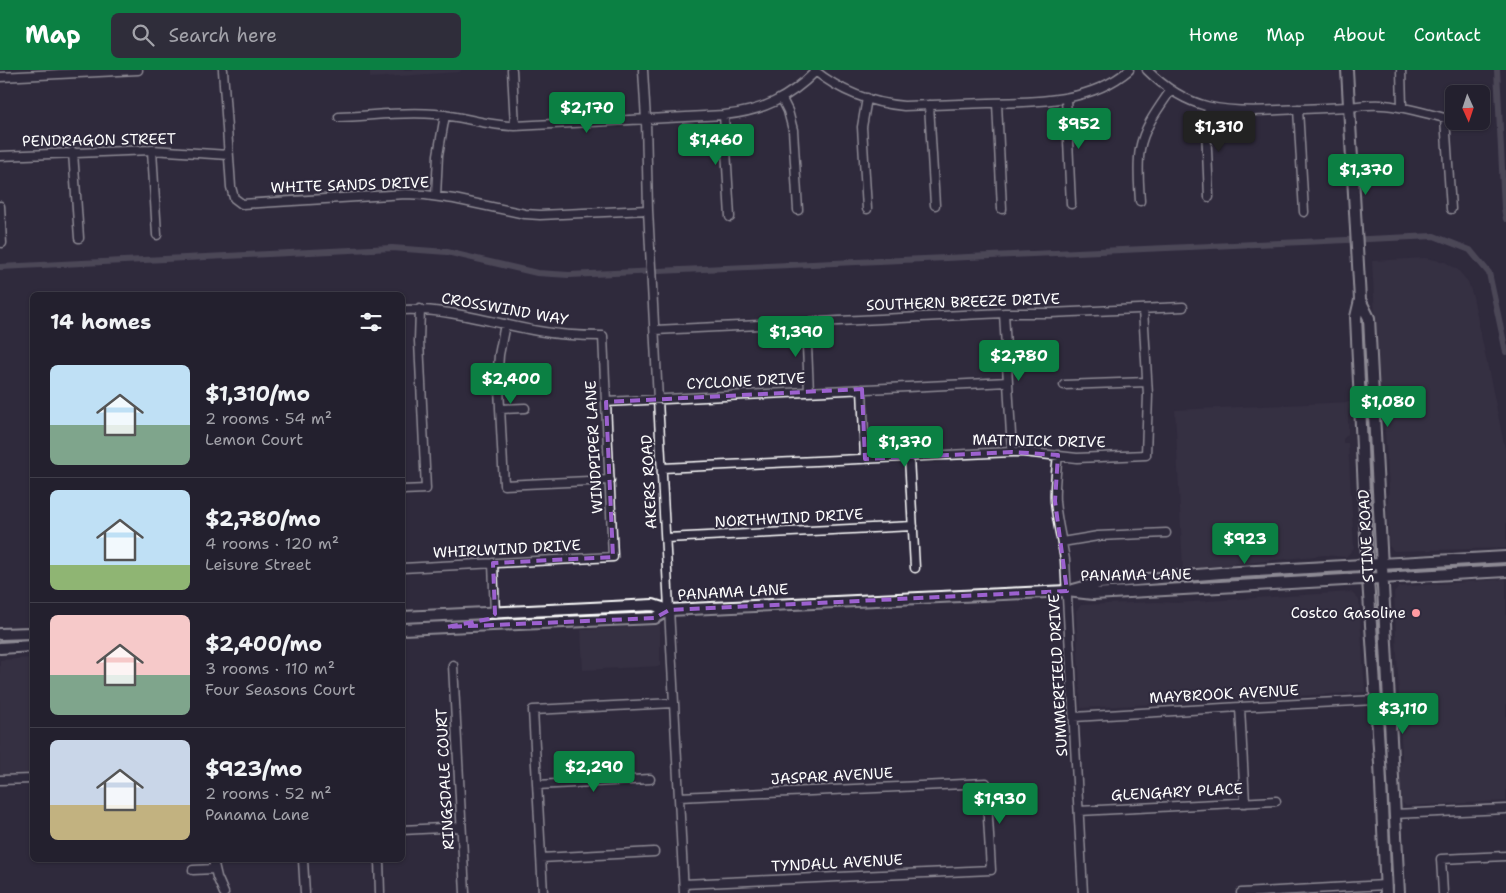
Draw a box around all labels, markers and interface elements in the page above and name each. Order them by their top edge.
search box [111,13,461,58]
text: Map [25,19,81,51]
icon: search [129,21,157,49]
text: Search here [169,23,277,48]
text: Home [1189,23,1238,47]
text: Map [1266,23,1305,47]
text: About [1333,23,1386,47]
text: Contact [1414,23,1481,47]
north arrow [1445,85,1490,130]
map controls [1445,85,1490,130]
pin: $2,170 [546,92,628,134]
text: $2,170 [560,97,614,118]
pin: $952 [1049,108,1109,150]
pin: $1,310 [1178,111,1260,153]
text: $952 [1058,113,1100,134]
text: $1,310 [1194,116,1244,137]
pin: $1,460 [675,124,757,166]
street label: PENDRAGON STREET [22,129,176,151]
text: $1,460 [689,129,743,150]
pin: $1,370 [1325,154,1407,196]
text: $1,370 [1339,159,1393,180]
street label: WHITE SANDS DRIVE [270,172,430,198]
street label: CROSSWIND WAY [440,288,570,330]
street label: SOUTHERN BREEZE DRIVE [866,289,1060,315]
text: 14 homes [50,308,151,336]
icon: filters [357,308,385,336]
pin: $1,390 [755,316,837,358]
text: $1,390 [769,321,823,342]
pin: $2,780 [978,340,1060,382]
text: $2,780 [990,345,1048,366]
pin: $2,400 [470,362,552,405]
text: $2,400 [482,368,540,389]
street label: CYCLONE DRIVE [686,368,806,394]
text: $1,310/mo [205,380,310,408]
street label: WINDPIPER LANE [581,380,607,514]
icon: home [90,385,150,445]
pin: $1,080 [1347,386,1429,428]
text: $1,080 [1361,391,1415,412]
text: 2 rooms · 54 m² [205,408,332,429]
pin: $1,370 [864,426,946,468]
text: Lemon Court [205,429,303,450]
street label: MATTNICK DRIVE [972,430,1106,452]
text: $1,370 [878,431,932,452]
street label: AKERS ROAD [637,434,661,530]
street label: STINE ROAD [1354,489,1378,583]
street label: NORTHWIND DRIVE [714,504,864,532]
text: $2,780/mo [205,505,321,533]
icon: home [90,510,150,570]
pin: $923 [1215,522,1275,565]
text: $923 [1223,528,1267,549]
text: 4 rooms · 120 m² [205,533,339,554]
street label: WHIRLWIND DRIVE [433,535,581,563]
text: Leisure Street [205,554,311,575]
street label: PANAMA LANE [1080,564,1192,586]
street label: PANAMA LANE [677,579,789,605]
street label: SUMMERFIELD DRIVE [1044,593,1072,757]
place label: Costco Gasoline [1291,603,1406,623]
marker: Costco Gasoline [1410,607,1422,619]
text: $2,400/mo [205,630,322,658]
icon: home [90,635,150,695]
text: 3 rooms · 110 m² [205,658,335,679]
text: Four Seasons Court [205,679,355,700]
street label: MAYBROOK AVENUE [1149,680,1299,708]
pin: $3,110 [1362,692,1444,735]
text: $3,110 [1378,698,1428,719]
street label: RINGSDALE COURT [431,708,459,850]
pin: $2,290 [553,750,635,793]
text: $923/mo [205,755,302,783]
text: $2,290 [565,756,623,777]
icon: home [90,760,150,820]
street label: JASPAR AVENUE [770,763,894,789]
street label: GLENGARY PLACE [1111,779,1243,805]
pin: $1,930 [959,782,1041,825]
text: 2 rooms · 52 m² [205,783,332,804]
text: $1,930 [974,788,1026,809]
text: Panama Lane [205,804,310,825]
street label: TYNDALL AVENUE [771,850,903,876]

